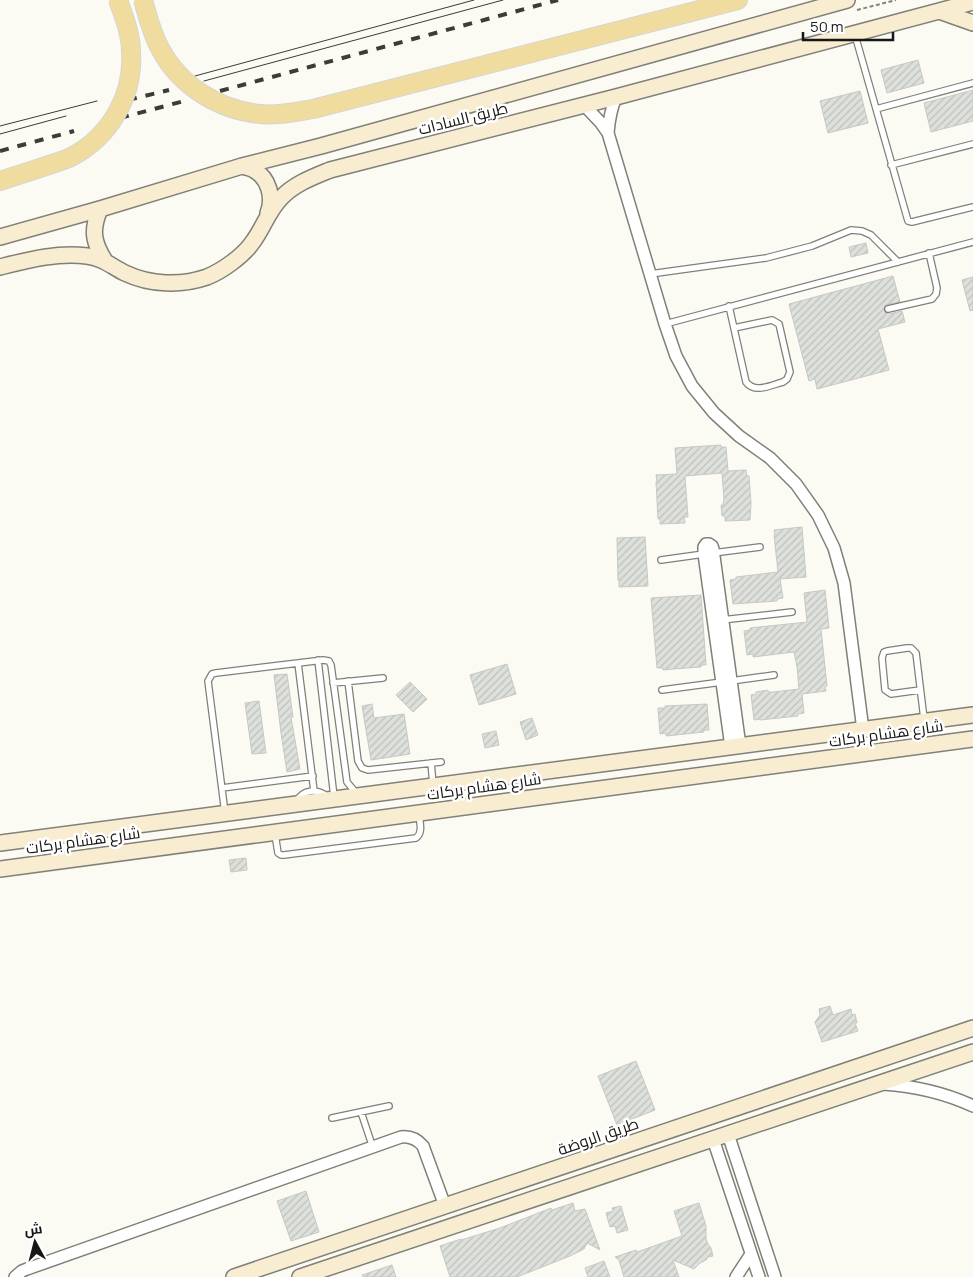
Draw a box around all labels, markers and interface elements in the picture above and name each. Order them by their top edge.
scale bar [803,10,893,42]
text: 50 m [810,16,844,37]
street label: طريق السادات [416,96,510,140]
street label: شارع هشام بركات [827,714,945,753]
street label: شارع هشام بركات [425,767,543,806]
street label: شارع هشام بركات [24,821,142,860]
street label: طريق الروضة [555,1112,641,1160]
north arrow [10,1217,60,1267]
text: ش [23,1218,43,1239]

